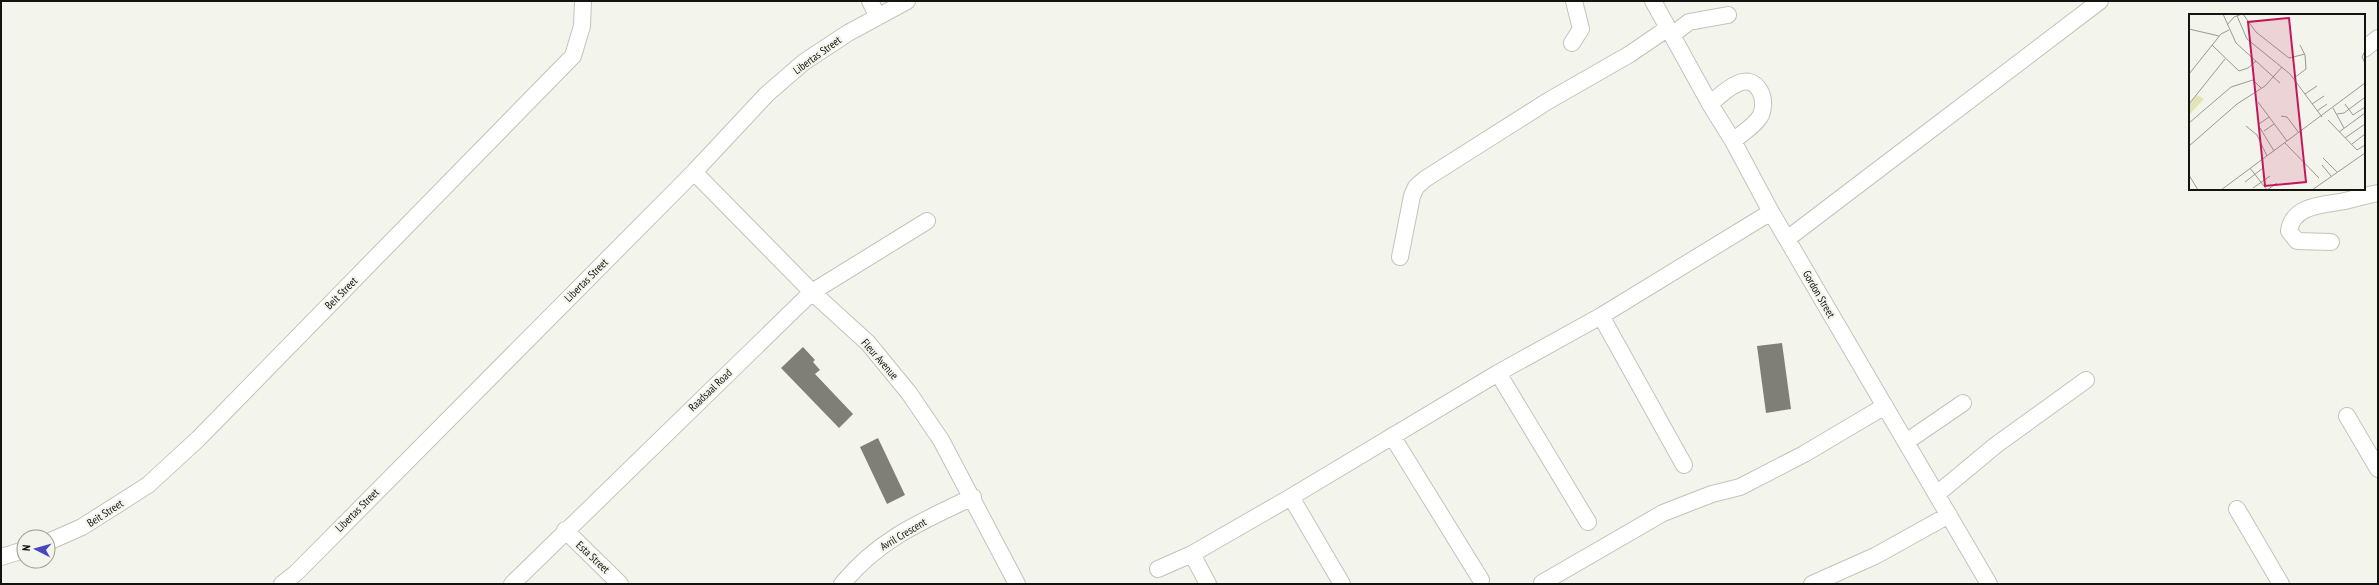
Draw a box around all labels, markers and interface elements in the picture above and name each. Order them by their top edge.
inset map [2189,14,2365,190]
street label: Libertas Street [790,33,844,77]
street label: Libertas Street [561,255,611,305]
street label: Gordon Street [1800,268,1838,320]
street label: Beit Street [322,274,360,312]
street label: Fleur Avenue [859,336,902,383]
street label: Raadsaal Road [685,366,735,414]
street label: Libertas Street [332,485,382,535]
street label: Beit Street [84,496,126,530]
street label: Avril Crescent [877,515,929,553]
north arrow [16,529,56,569]
street label: Esta Street [573,538,613,576]
text: N [19,544,33,552]

